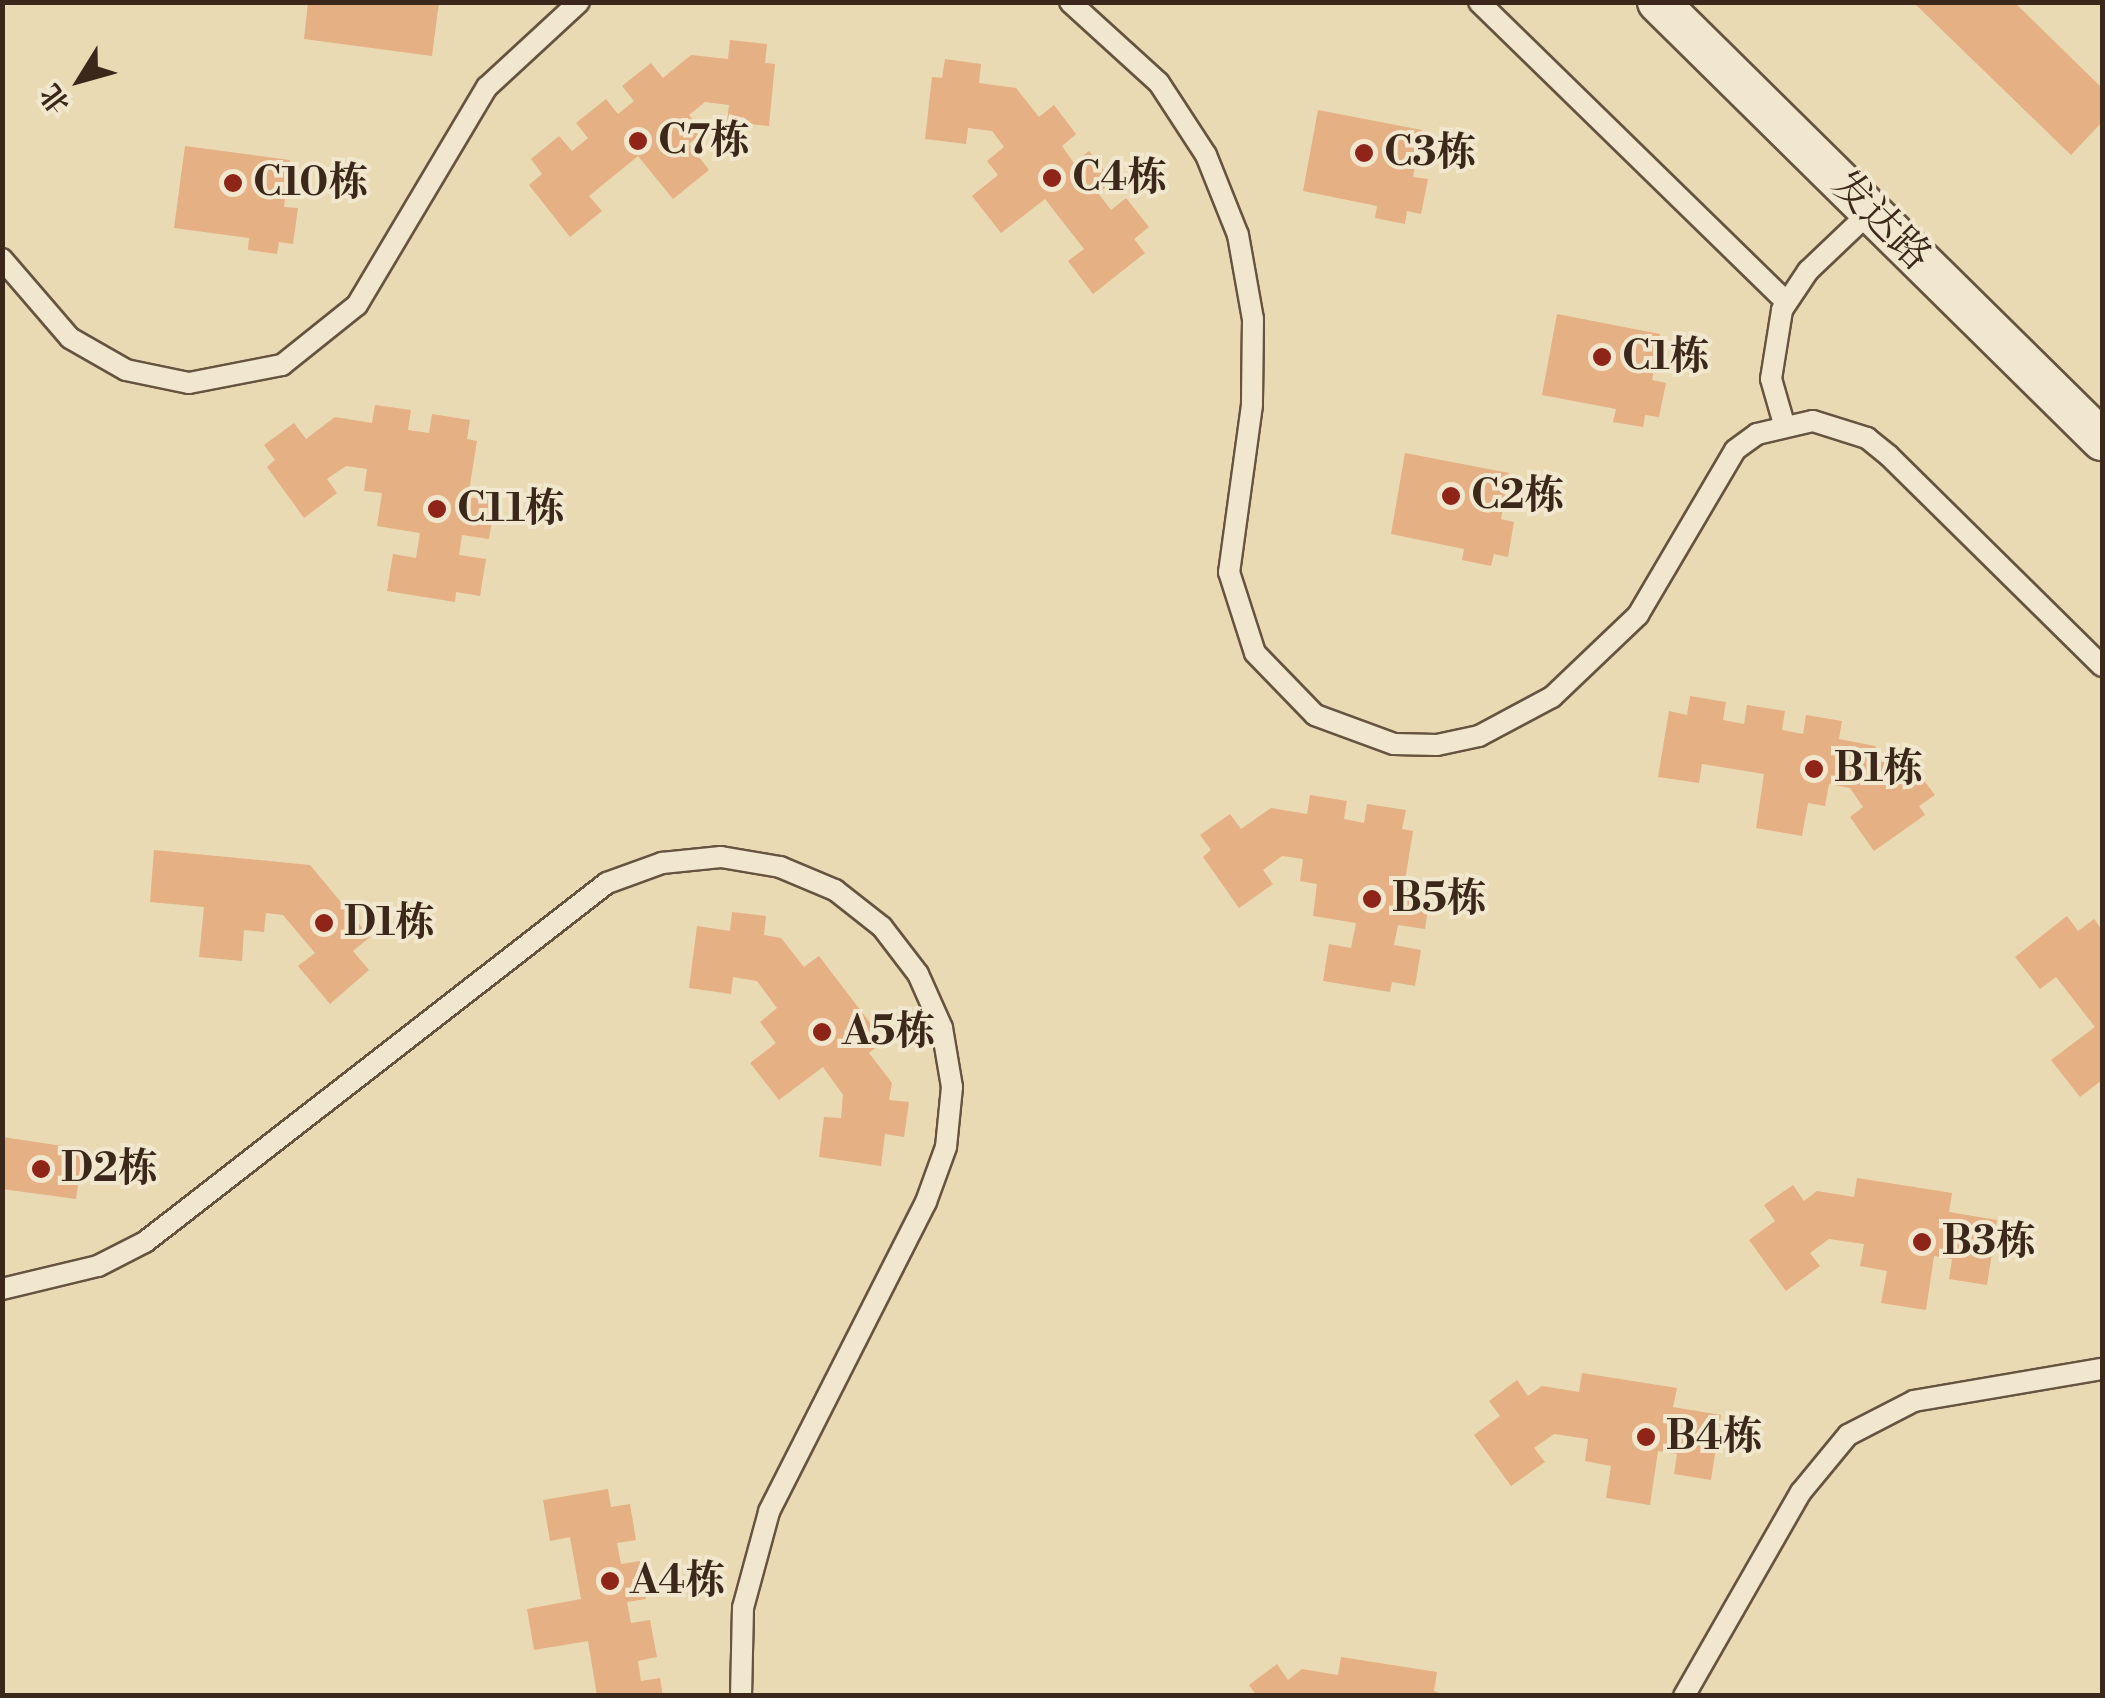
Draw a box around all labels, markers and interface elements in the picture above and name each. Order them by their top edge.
north arrow [30,30,130,130]
text: 北 [33,77,78,120]
place label: C7栋 [658,117,750,165]
place label: C3栋 [1384,129,1477,177]
marker: C7栋 [627,130,649,152]
marker: C3栋 [1353,142,1375,164]
place label: C4栋 [1072,154,1167,202]
place label: C10栋 [253,159,368,207]
street label: 发达路 [1822,162,1940,280]
marker: C4栋 [1041,167,1063,189]
marker: C10栋 [222,172,244,194]
place label: C1栋 [1622,333,1710,381]
marker: C1栋 [1591,346,1613,368]
place label: C2栋 [1471,472,1564,520]
place label: C11栋 [457,485,565,533]
marker: C2栋 [1440,485,1462,507]
marker: C11栋 [426,498,448,520]
place label: B1栋 [1834,745,1923,793]
marker: B1栋 [1803,758,1825,780]
place label: B5栋 [1392,875,1487,923]
marker: B5栋 [1361,888,1383,910]
place label: D1栋 [344,899,435,947]
marker: D1栋 [313,912,335,934]
place label: A5栋 [842,1008,935,1056]
marker: A5栋 [811,1021,833,1043]
place label: D2栋 [61,1145,158,1193]
marker: D2栋 [30,1158,52,1180]
place label: B3栋 [1942,1218,2036,1266]
marker: B3栋 [1911,1231,1933,1253]
place label: B4栋 [1666,1413,1763,1461]
marker: B4栋 [1635,1426,1657,1448]
place label: A4栋 [630,1557,725,1605]
marker: A4栋 [599,1570,621,1592]

